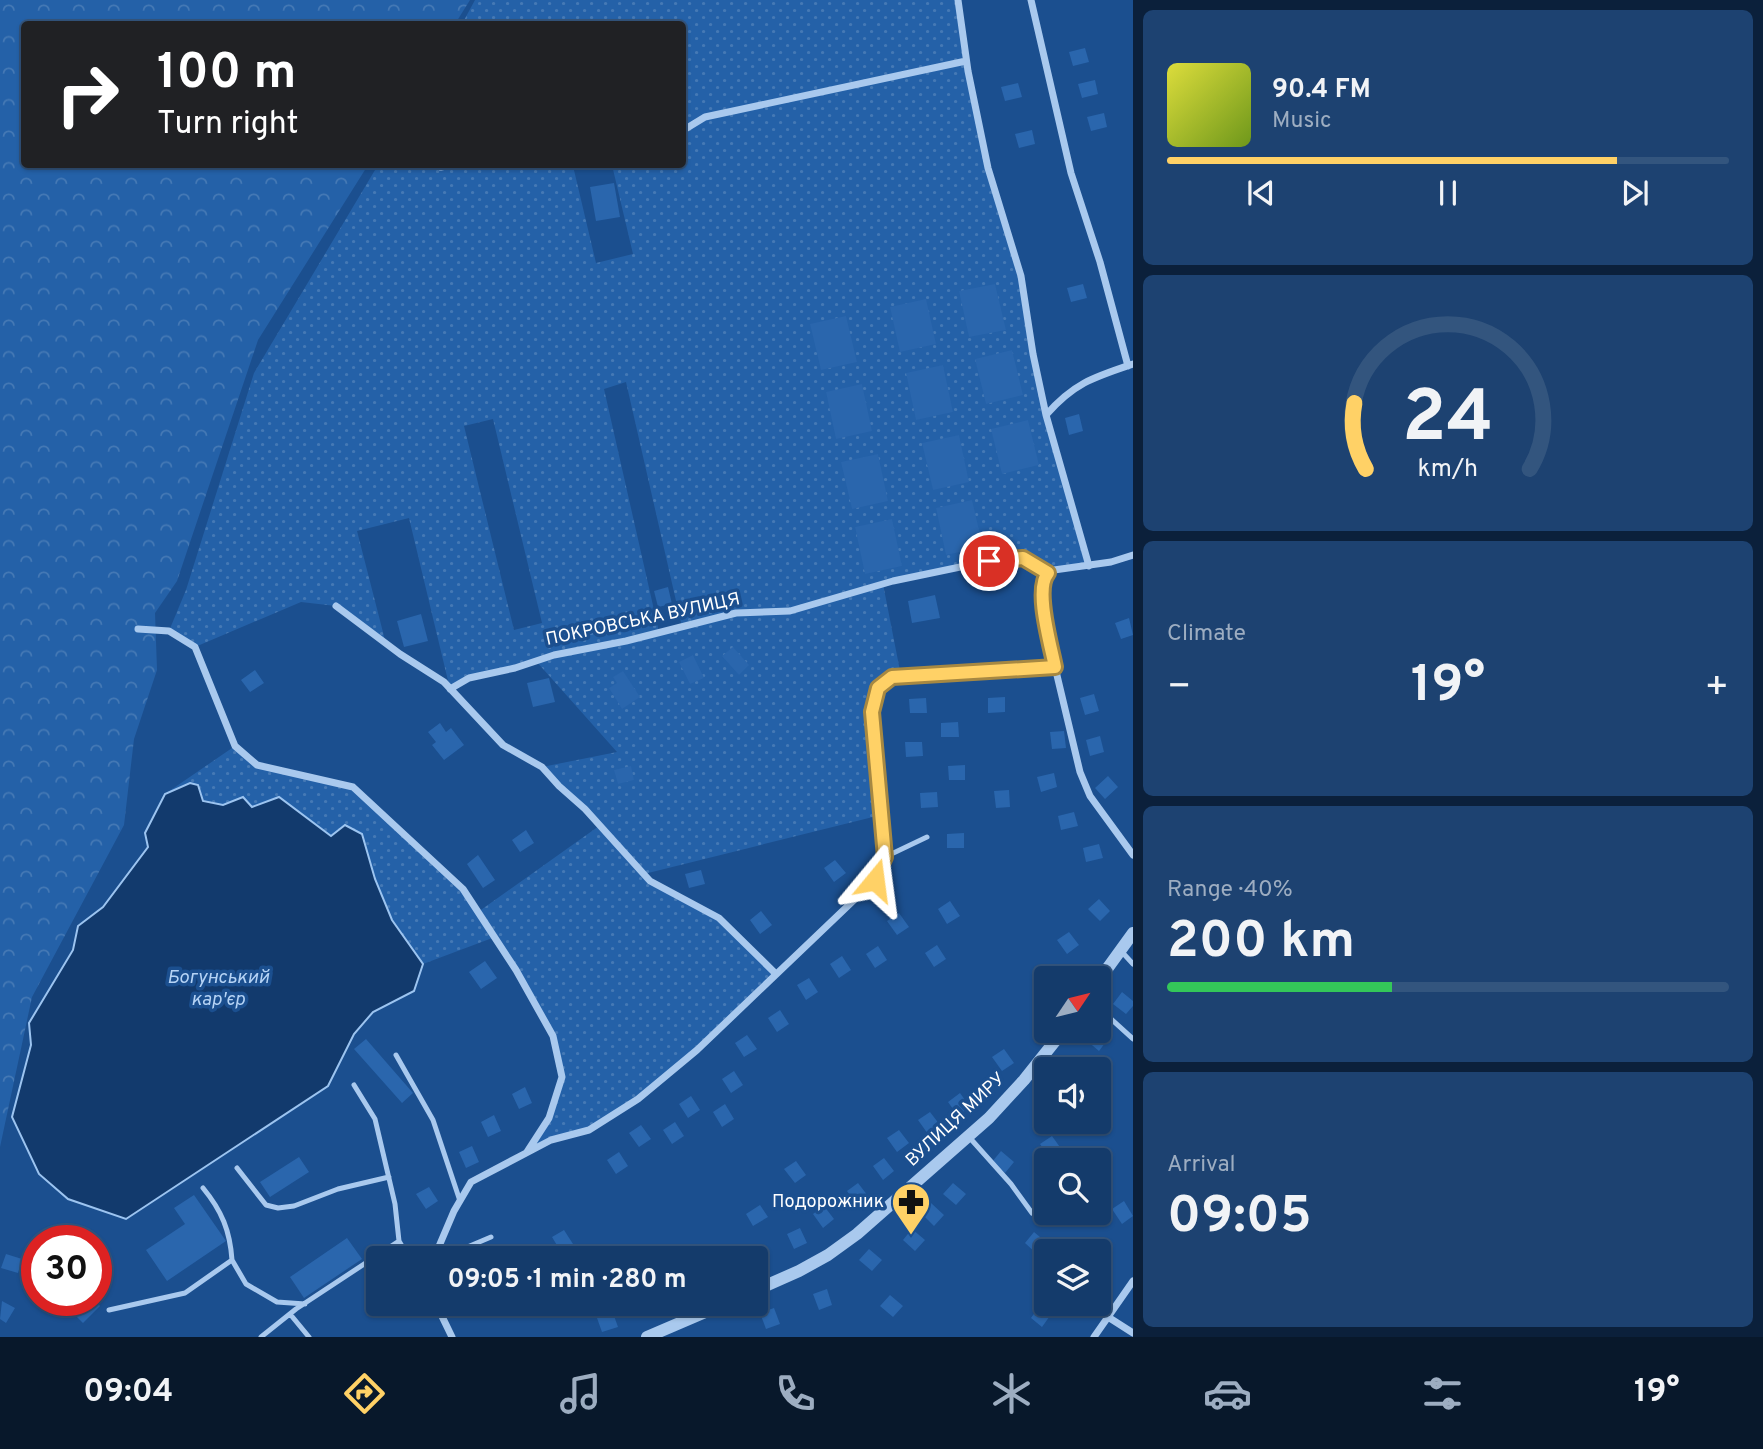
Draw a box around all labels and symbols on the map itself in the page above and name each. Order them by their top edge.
pin [959,531,1019,591]
street label: ПОКРОВСЬКА ВУЛИЦЯ [544,588,742,652]
position arrow [838,843,912,917]
water label: Богунський кар'єр [167,966,270,1012]
north arrow [1034,966,1111,1043]
street label: ВУЛИЦЯ МИРУ [901,1068,1011,1172]
pharmacy icon: Подорожник [890,1181,932,1236]
place label: Подорожник [772,1191,884,1214]
speed limit sign: 30 [21,1225,112,1316]

